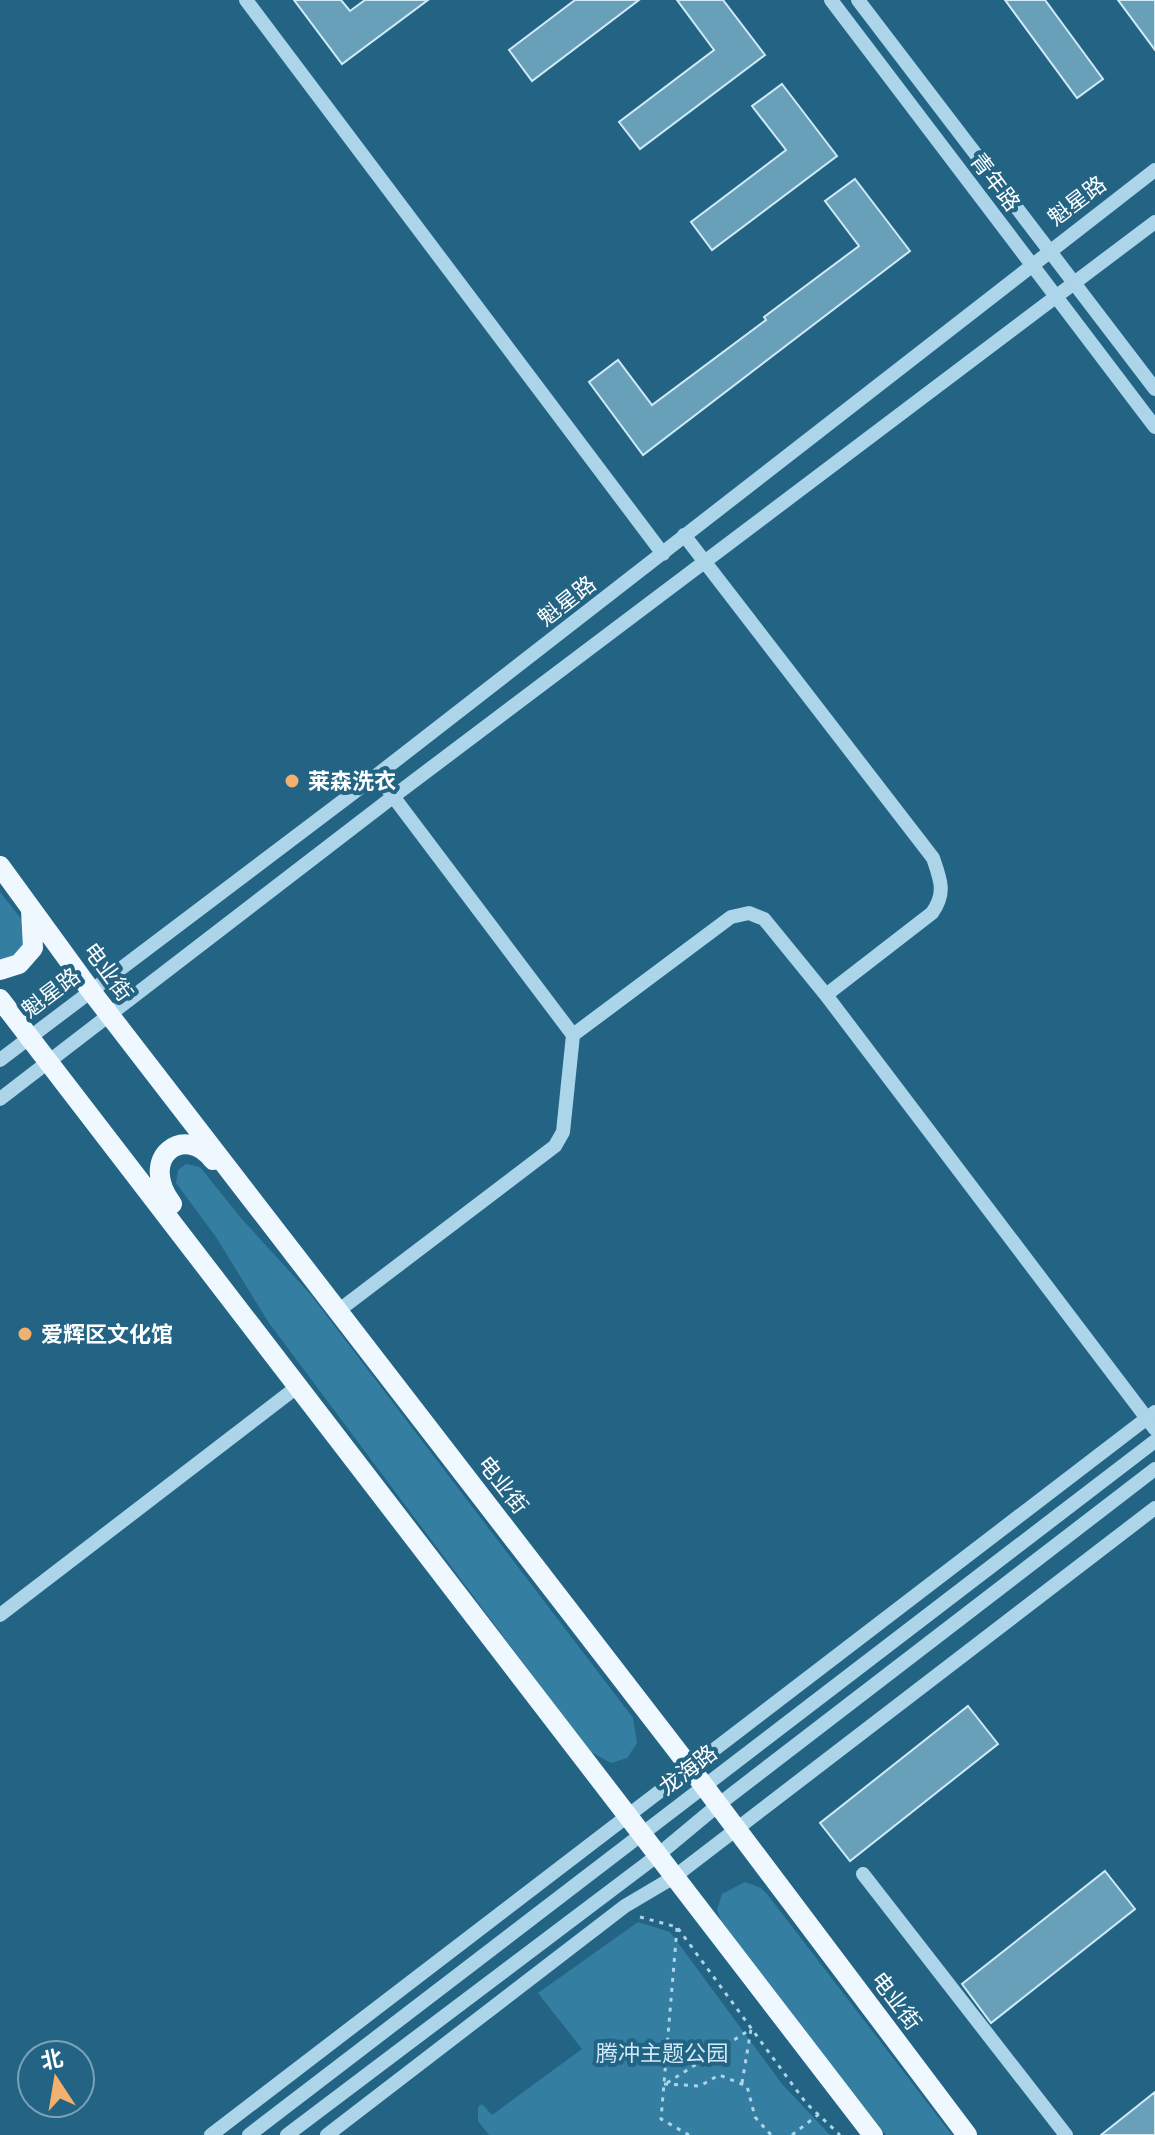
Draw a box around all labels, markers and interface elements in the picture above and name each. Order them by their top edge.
street label: 青年路 [965,148,1025,216]
street label: 魁星路 [1043,171,1111,231]
street label: 魁星路 [533,571,601,631]
place label: 莱森洗衣 [308,769,396,794]
marker: 莱森洗衣 [283,772,301,790]
street label: 电业街 [78,938,138,1006]
street label: 魁星路 [17,963,85,1023]
place label: 爱辉区文化馆 [41,1322,173,1347]
marker: 爱辉区文化馆 [16,1325,34,1343]
street label: 电业街 [473,1451,533,1519]
street label: 龙海路 [654,1740,722,1800]
street label: 电业街 [866,1967,926,2035]
north arrow [16,2039,96,2119]
park label: 腾冲主题公园 [596,2041,728,2066]
text: 北 [39,2045,65,2074]

